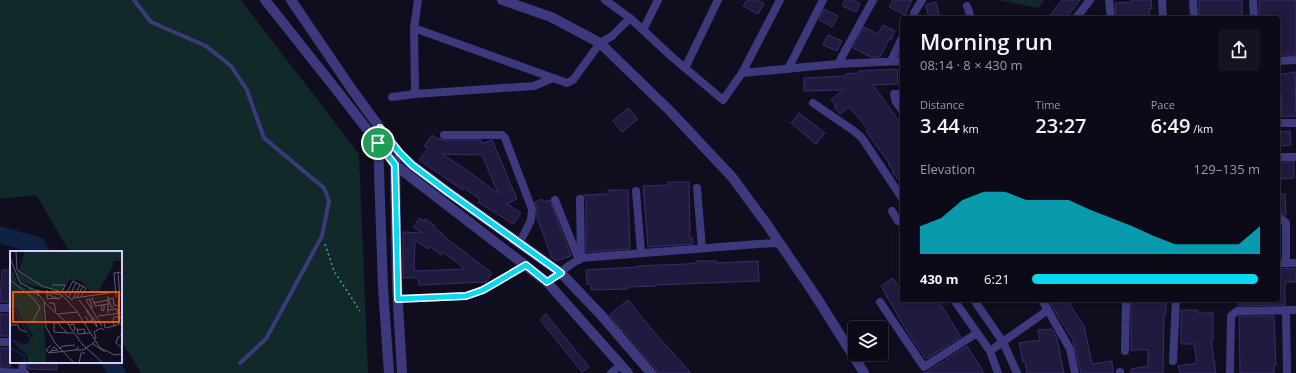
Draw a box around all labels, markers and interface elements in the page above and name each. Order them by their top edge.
text: Morning run [920,26,1053,56]
button: share [1218,29,1260,71]
text: 08:14 · 8 × 430 m [920,56,1023,74]
text: Distance [920,97,964,112]
text: Time [1035,97,1061,112]
text: Pace [1151,97,1175,112]
text: 3.44 [920,112,960,139]
text: 23:27 [1035,112,1087,139]
text: 6:49 [1151,112,1190,139]
text: km [960,121,979,136]
text: /km [1190,121,1213,136]
pin [361,126,395,160]
icon: arrive [367,132,389,154]
text: Elevation [920,160,975,178]
text: 129–135 m [1193,160,1260,178]
inset map [10,251,122,363]
text: 430 m [920,270,958,288]
text: 6:21 [984,270,1010,288]
map controls [848,321,888,361]
button: layers [848,321,888,361]

